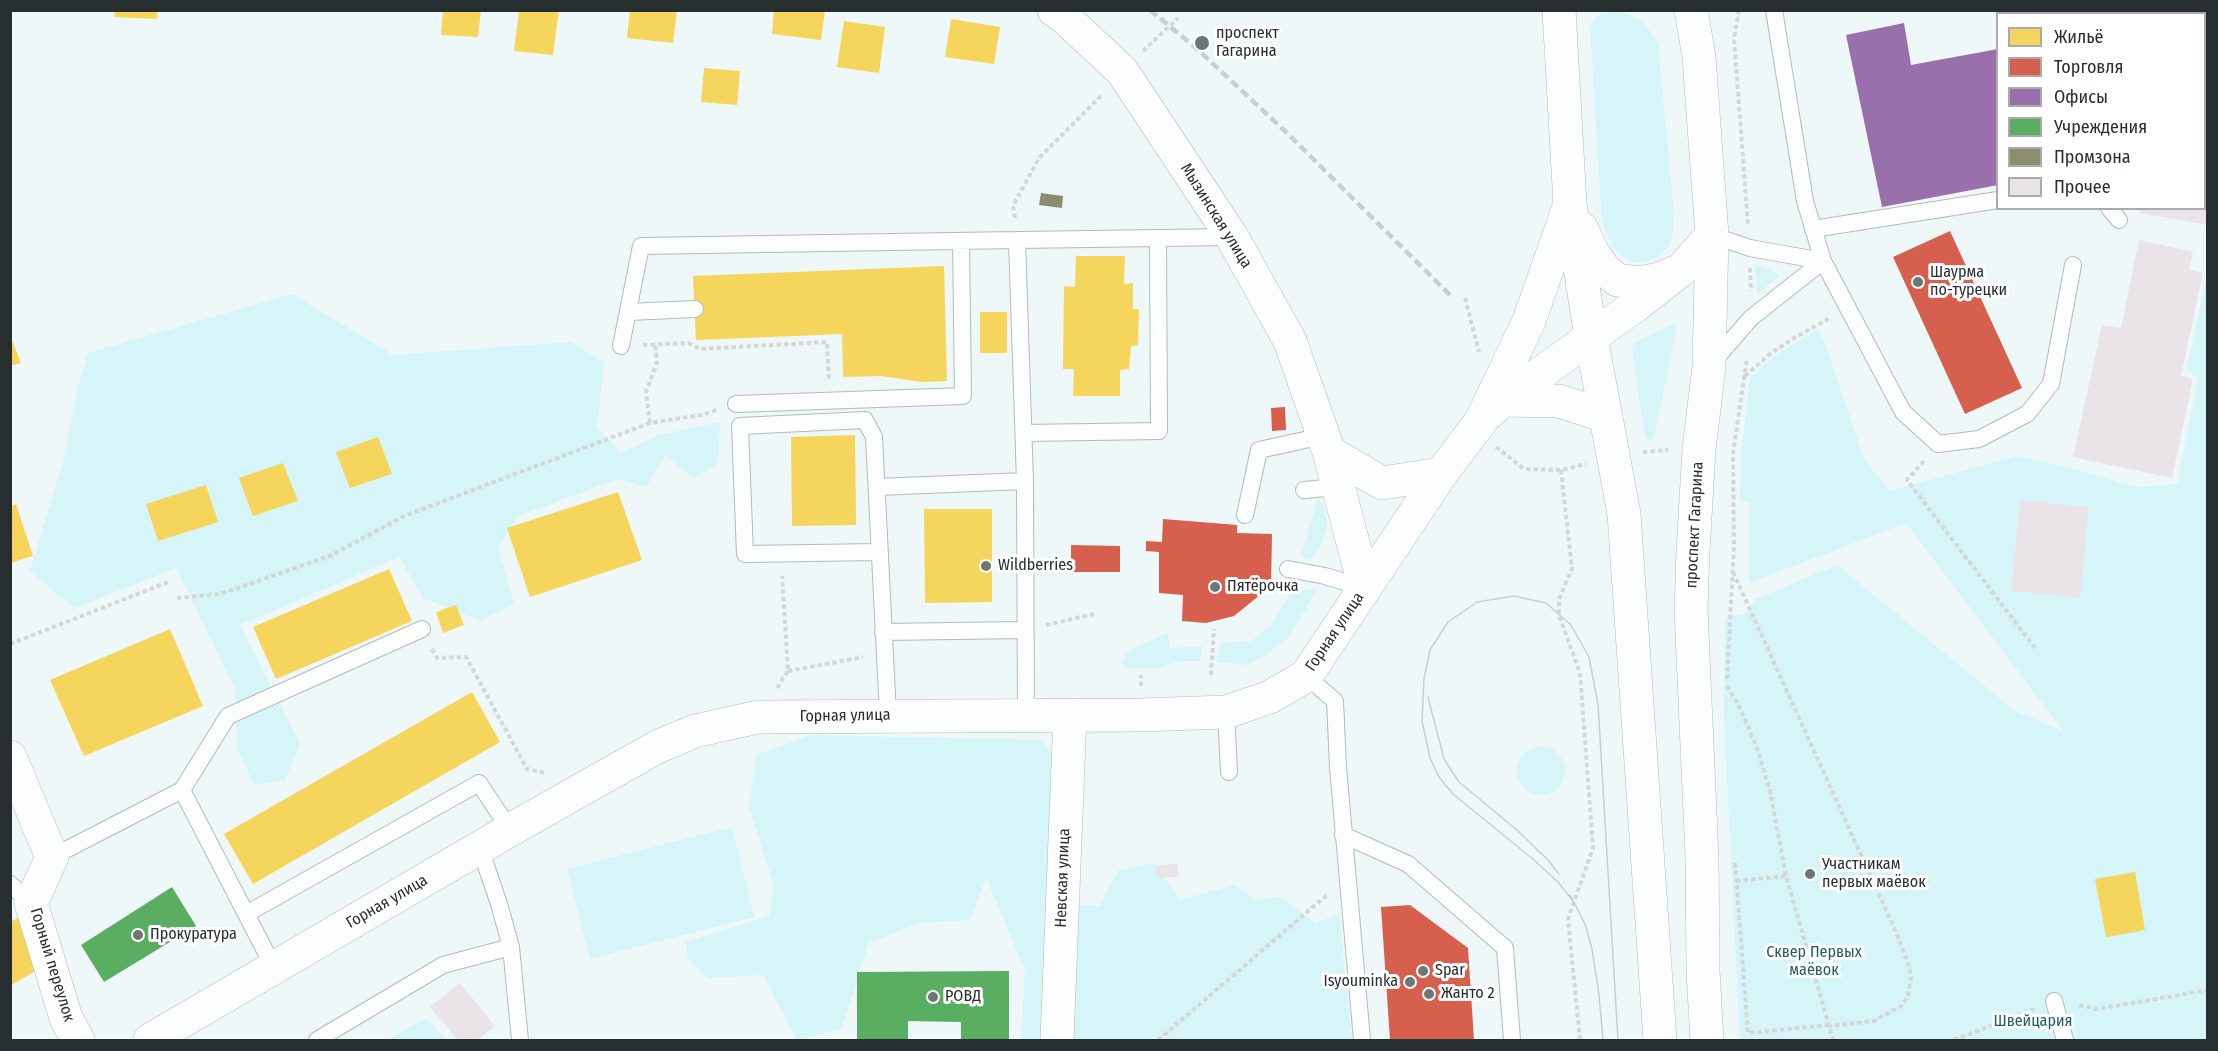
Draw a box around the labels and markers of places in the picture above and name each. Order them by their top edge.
place label: проспект Гагарина [1216,24,1279,62]
marker: проспект Гагарина [1193,34,1211,52]
place label: Шаурма по-турецки [1930,263,2007,301]
marker: Шаурма по-турецки [1911,275,1925,289]
place label: Wildberries [998,556,1073,576]
marker: Wildberries [979,559,993,573]
place label: Пятёрочка [1227,577,1299,597]
marker: Пятёрочка [1208,580,1222,594]
place label: Участникам первых маёвок [1822,855,1926,893]
marker: Участникам первых маёвок [1803,867,1817,881]
place label: Прокуратура [150,925,237,945]
marker: Прокуратура [131,928,145,942]
place label: Spar [1435,961,1465,981]
marker: Spar [1416,964,1430,978]
place label: Isyouminka [1324,972,1398,992]
marker: Isyouminka [1403,975,1417,989]
place label: Жанто 2 [1441,984,1494,1004]
place label: РОВД [945,987,981,1007]
marker: Жанто 2 [1422,987,1436,1001]
marker: РОВД [926,990,940,1004]

